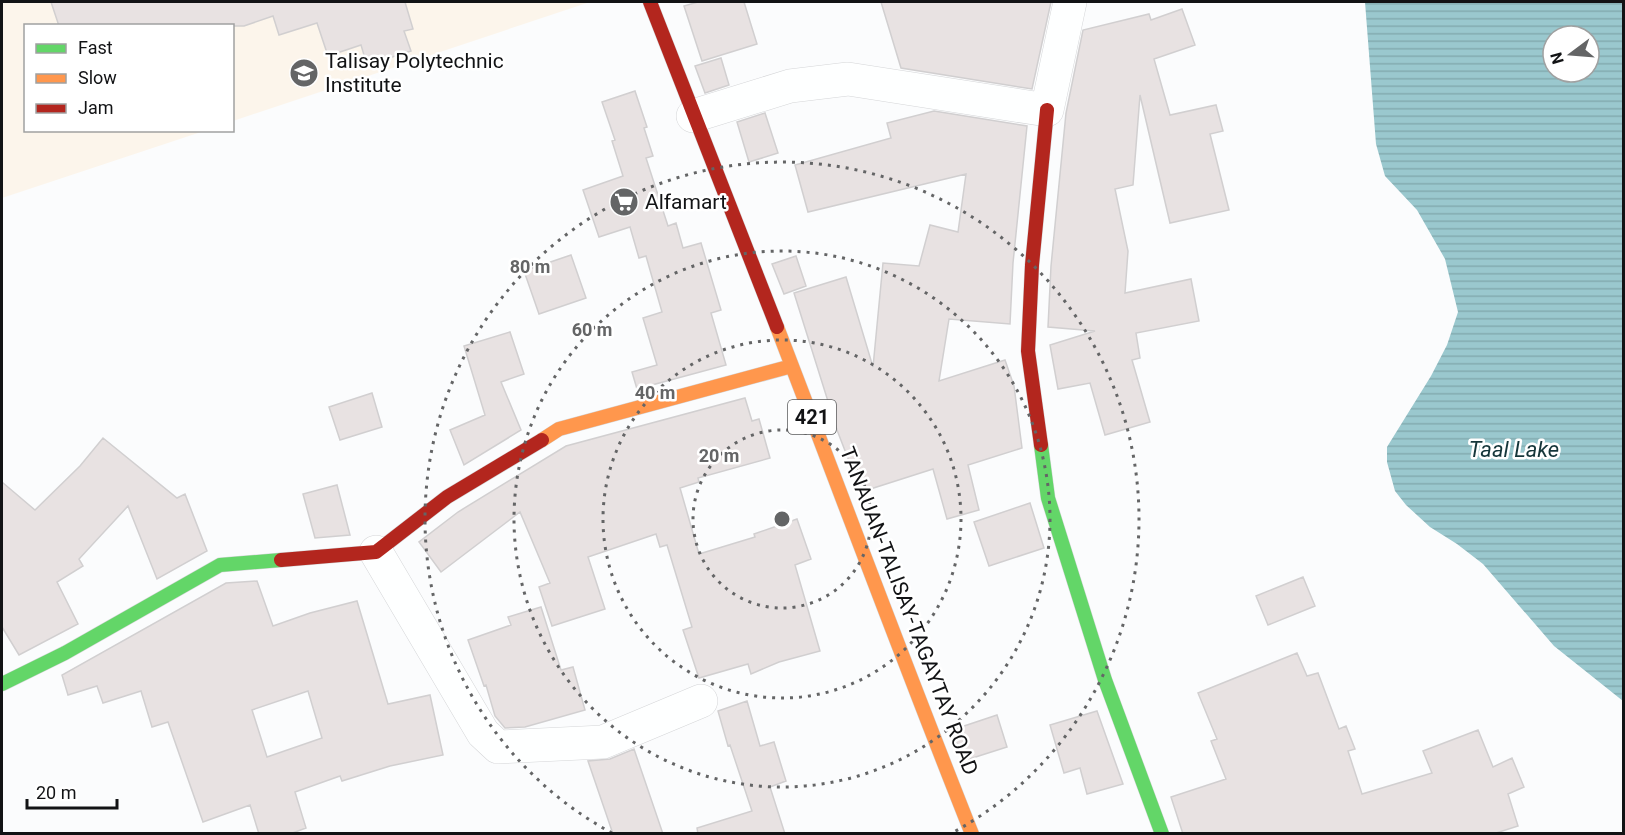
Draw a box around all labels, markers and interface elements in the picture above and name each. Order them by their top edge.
legend [24,24,234,132]
north arrow [1541,24,1601,84]
text: Fast [78,37,113,58]
place label: Talisay Polytechnic Institute [325,49,504,97]
text: N [1546,50,1568,66]
school or university icon: Talisay Polytechnic Institute [288,57,320,89]
text: Slow [78,67,117,88]
text: Jam [78,97,114,118]
supermarket icon: Alfamart [608,186,640,218]
place label: Alfamart [645,190,727,214]
text: 80 m [510,256,550,277]
text: 60 m [572,319,612,340]
text: 40 m [635,382,675,403]
road number: 421 [788,400,836,434]
water label: Taal Lake [1469,437,1559,462]
street label: TANAUAN-TALISAY-TAGAYTAY ROAD [835,444,983,778]
text: 20 m [699,445,739,466]
centre of rings [772,509,792,529]
scale bar [27,772,117,810]
text: 20 m [36,782,76,803]

